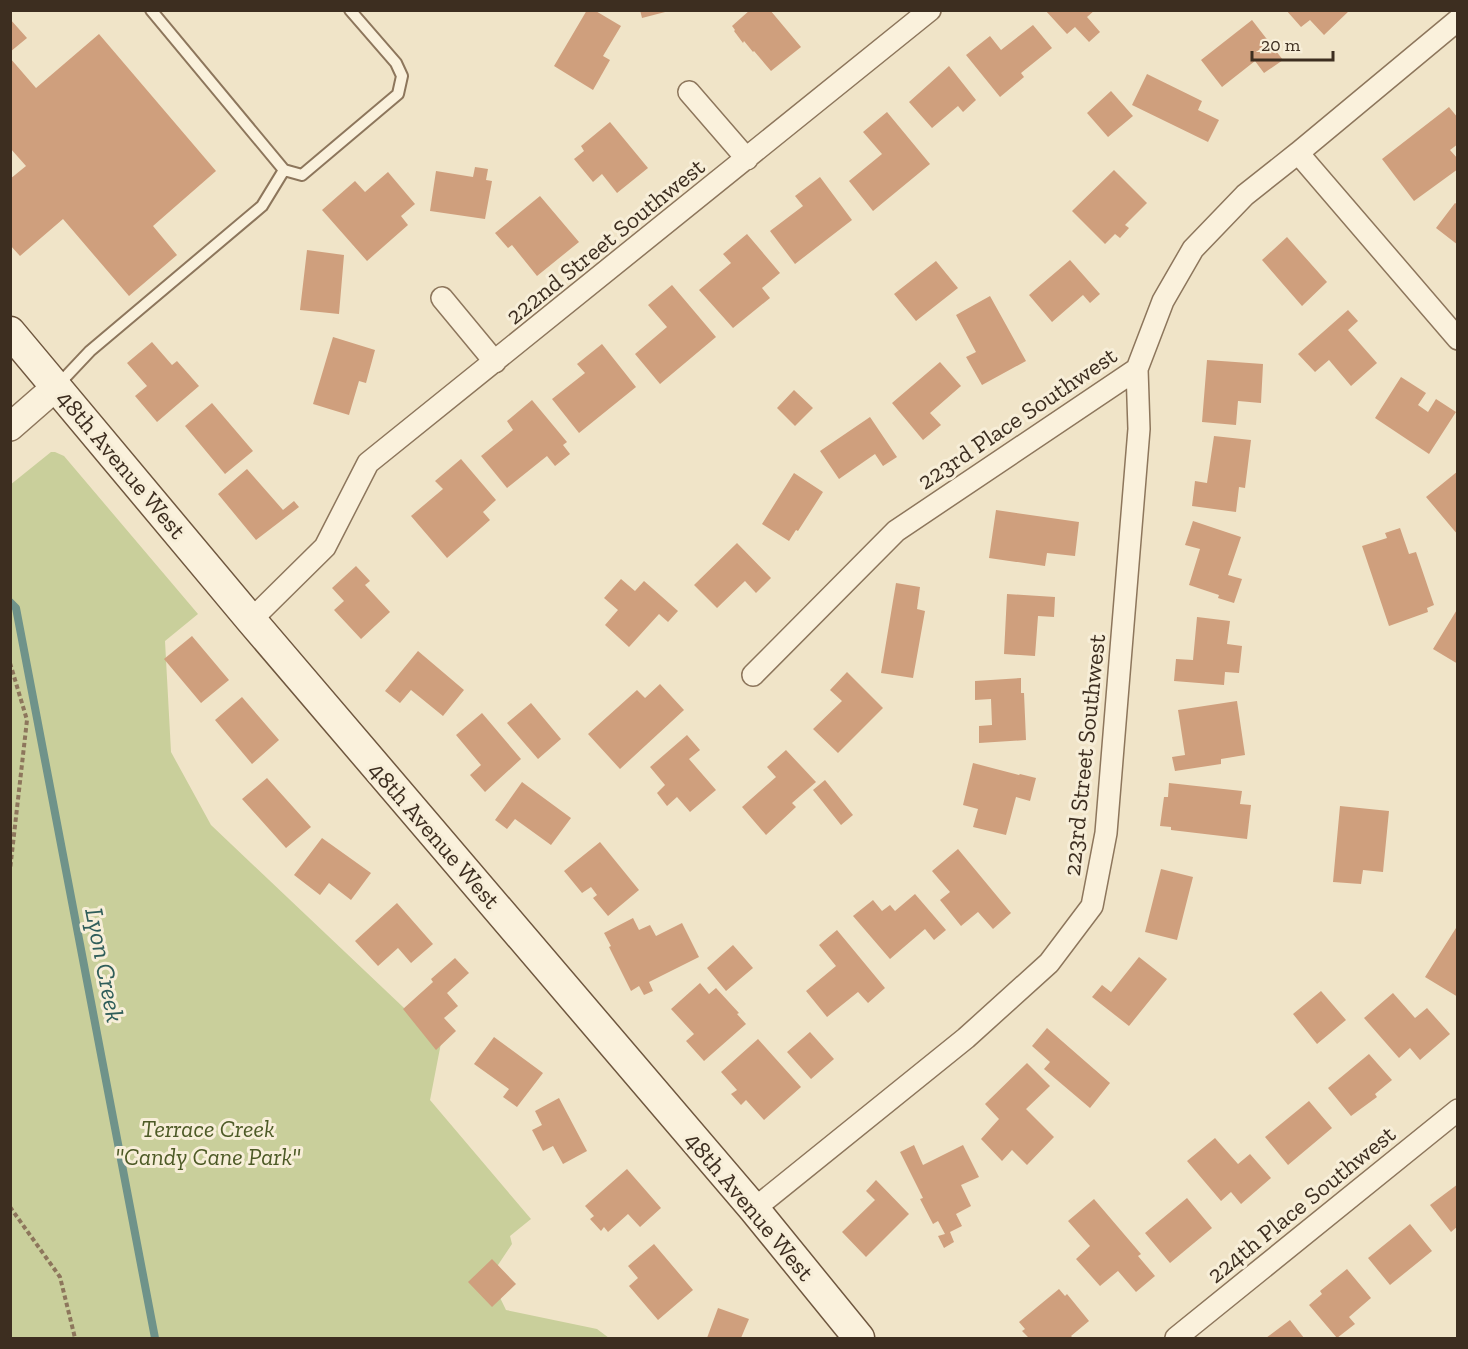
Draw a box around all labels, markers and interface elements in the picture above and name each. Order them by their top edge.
scale bar [1252,24,1333,62]
text: 20 m [1261,34,1301,56]
street label: 222nd Street Southwest [500,152,710,330]
street label: 223rd Place Southwest [912,341,1122,495]
street label: 48th Avenue West [51,384,193,544]
street label: 223rd Street Southwest [1057,632,1111,877]
street label: 48th Avenue West [363,756,507,915]
water label: Lyon Creek [78,905,132,1025]
park label: Terrace Creek "Candy Cane Park" [115,1114,301,1171]
street label: 224th Place Southwest [1201,1119,1401,1289]
street label: 48th Avenue West [679,1126,821,1286]

